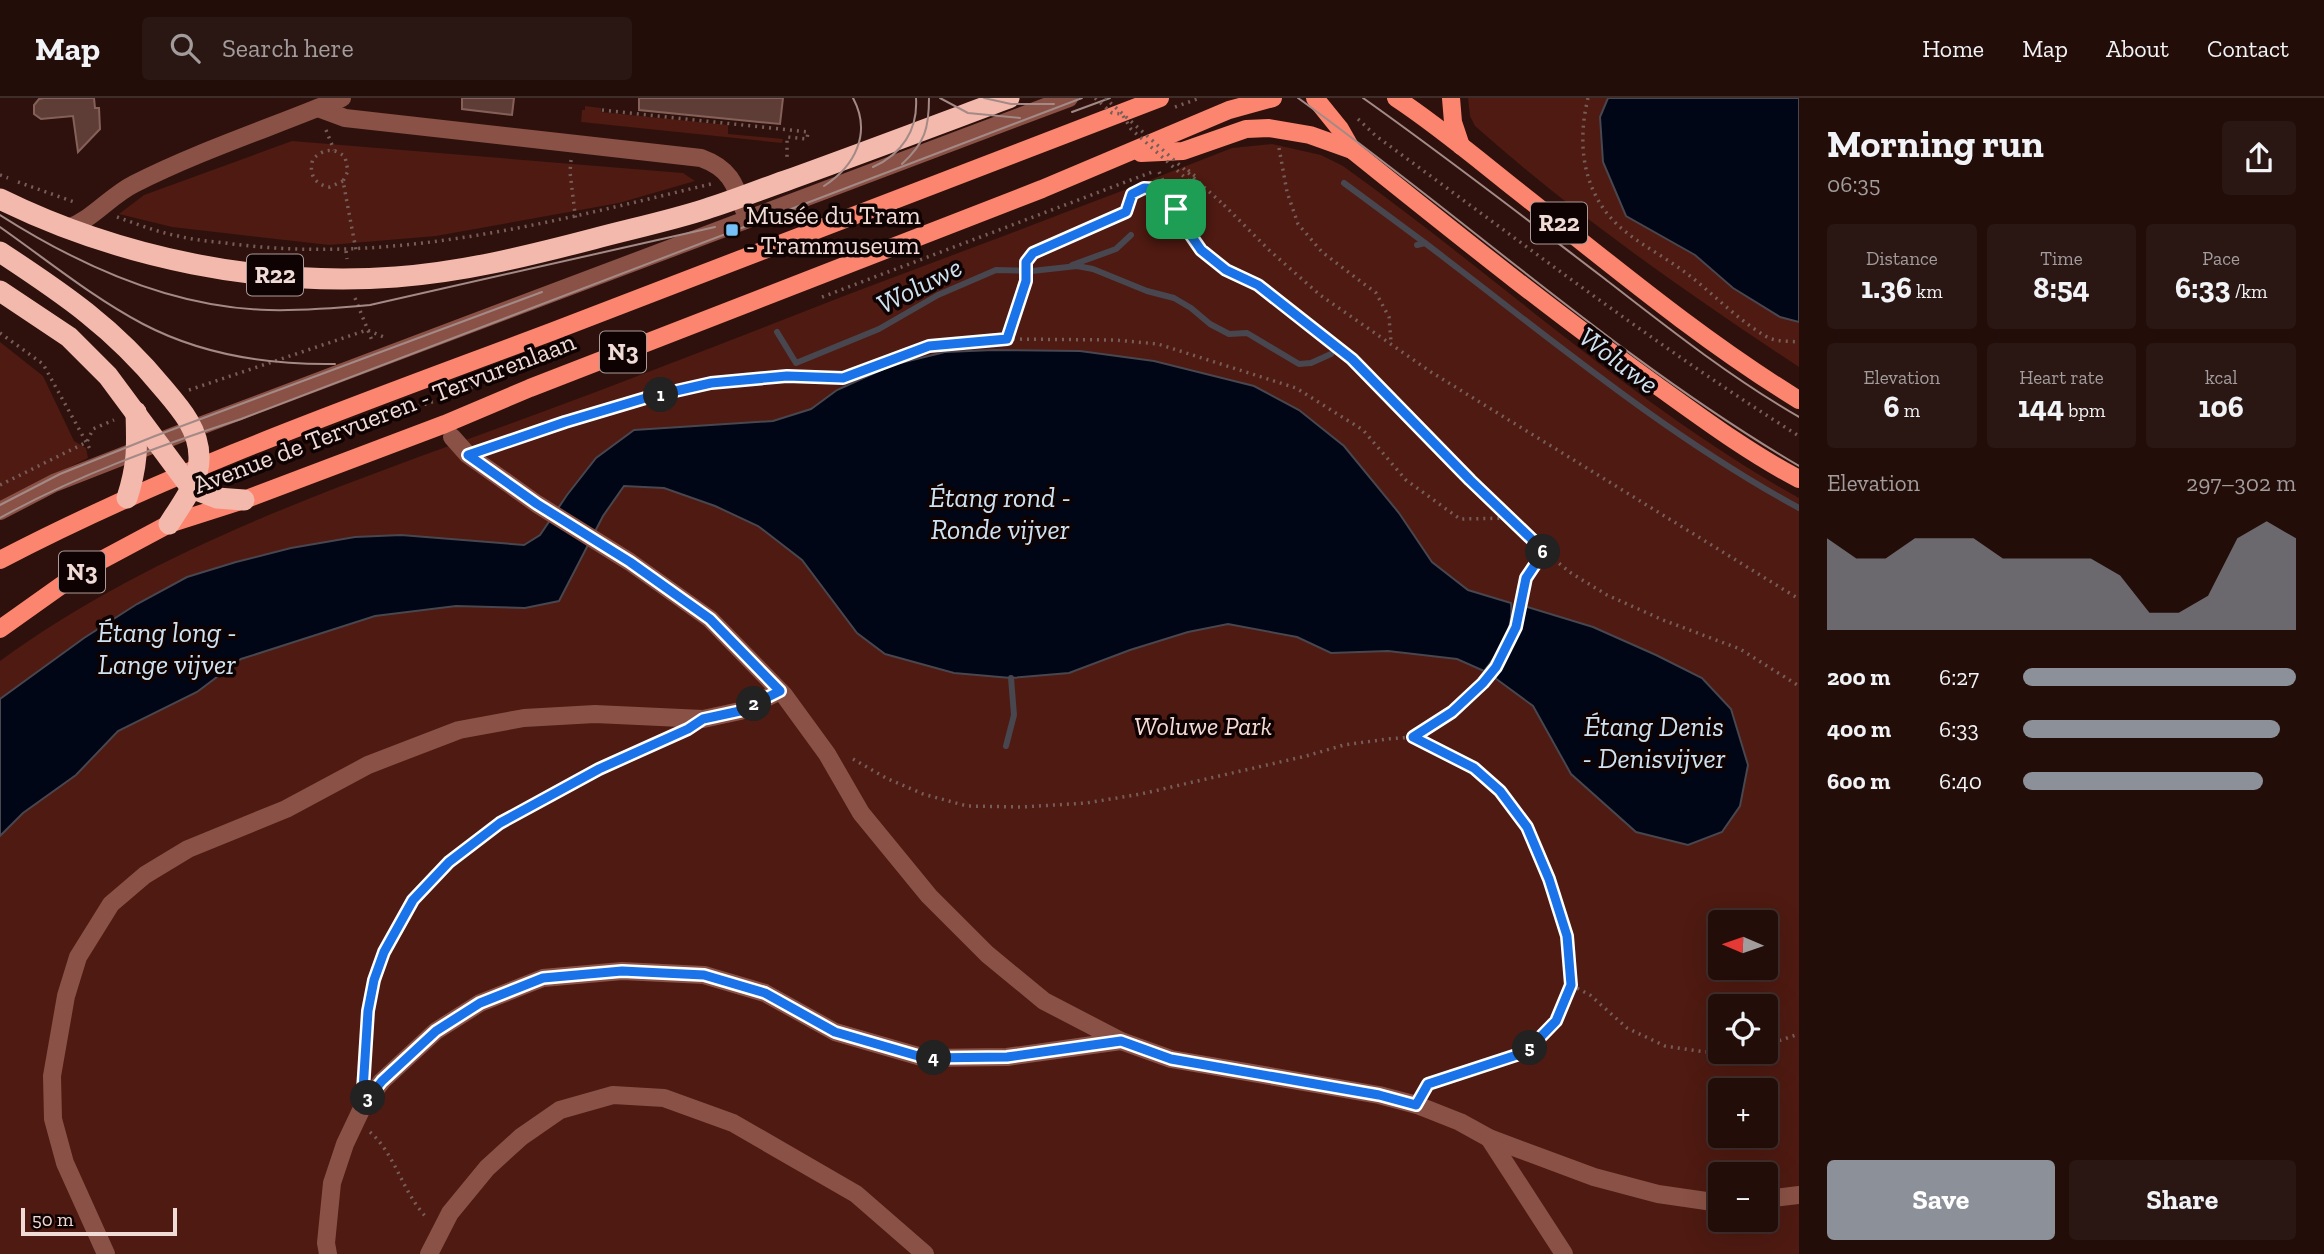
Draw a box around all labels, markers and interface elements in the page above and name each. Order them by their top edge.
search box [142,17,632,80]
text: Map [35,29,100,68]
icon: search [166,29,204,67]
text: Search here [222,32,354,64]
text: Home [1922,34,1984,63]
text: Map [2022,34,2068,63]
text: About [2106,34,2169,63]
text: Contact [2207,34,2289,63]
text: Morning run [1827,121,2044,167]
button: share [2222,121,2296,195]
text: 06:35 [1827,170,1881,198]
pin [1146,179,1206,239]
icon: arrive [1157,190,1195,228]
place label: Musée du Tram - Trammuseum [746,199,921,261]
road number: R22 [1531,202,1587,244]
marker: Musée du Tram - Trammuseum [724,222,740,238]
text: Distance [1866,247,1938,270]
text: Time [2040,247,2083,270]
text: Pace [2202,247,2240,270]
water label: Woluwe [871,250,967,321]
road number: R22 [247,254,303,295]
text: 1.36 [1861,270,1912,306]
text: 8:54 [2033,270,2090,306]
text: 6:33 [2175,270,2230,306]
text: km [1912,280,1943,303]
text: /km [2230,280,2267,303]
water label: Woluwe [1572,320,1665,401]
street label: Avenue de Tervueren - Tervurenlaan [188,325,580,501]
road number: N3 [600,331,646,372]
text: Elevation [1863,366,1940,389]
text: Heart rate [2019,366,2104,389]
text: kcal [2205,366,2237,389]
pin: 1 [644,378,678,412]
text: 1 [657,383,664,406]
text: 6 [1883,389,1900,425]
text: 144 [2018,389,2064,425]
text: 106 [2198,389,2244,425]
text: m [1900,399,1920,422]
text: bpm [2064,399,2105,422]
text: Elevation [1827,469,1920,497]
text: 297–302 m [2186,469,2296,497]
water label: Étang rond - Ronde vijver [929,481,1071,546]
pin: 6 [1526,534,1560,570]
text: 6 [1537,540,1548,563]
road number: N3 [59,551,105,592]
water label: Étang long - Lange vijver [97,616,237,681]
text: 200 m [1827,663,1890,691]
text: 6:27 [1939,663,1979,691]
pin: 2 [736,686,772,722]
text: 2 [748,692,759,715]
park label: Woluwe Park [1134,710,1272,742]
water label: Étang Denis - Denisvijver [1583,710,1726,775]
text: 400 m [1827,715,1891,743]
text: 6:33 [1939,715,1979,743]
text: 600 m [1827,767,1890,795]
text: 6:40 [1939,767,1982,795]
north arrow [1708,910,1778,980]
map controls [1708,910,1778,1232]
button: locate [1708,994,1778,1064]
pin: 5 [1512,1030,1548,1066]
text: 5 [1525,1036,1534,1059]
pin: 4 [916,1040,951,1076]
text: 4 [928,1046,939,1069]
button: + [1708,1078,1778,1148]
pin: 3 [350,1080,386,1116]
text: 3 [362,1086,373,1109]
button: Save [1827,1160,2055,1240]
button: Share [2069,1160,2296,1240]
button: − [1708,1162,1778,1232]
scale bar [21,1205,177,1237]
text: 50 m [32,1208,73,1231]

